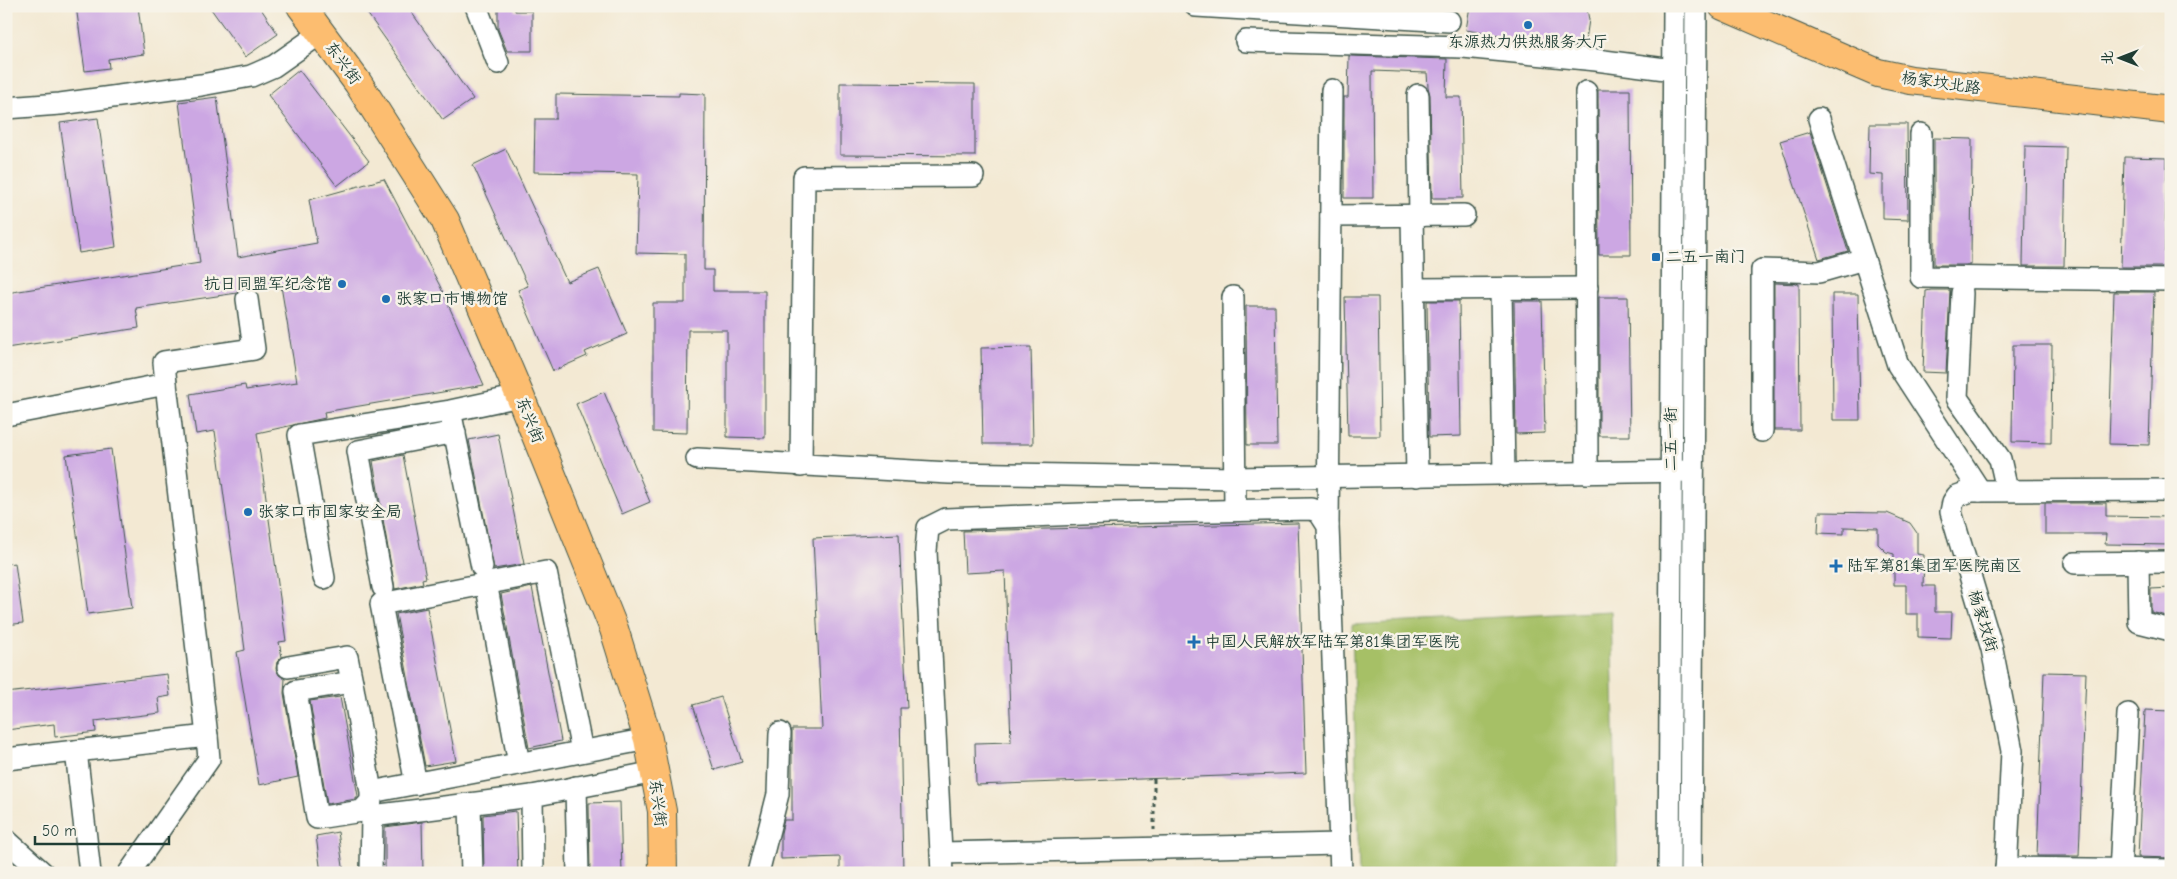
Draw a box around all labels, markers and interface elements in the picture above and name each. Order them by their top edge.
marker: 东源热力供热服务大厅 [1522,19,1534,31]
north arrow [2094,32,2144,82]
place label: 东源热力供热服务大厅 [1448,33,1608,51]
street label: 东兴街 [322,38,364,88]
text: 北 [2099,51,2116,65]
street label: 杨家坟北路 [1900,69,1982,97]
place label: 二五一南门 [1666,248,1746,266]
marker: 二五一南门 [1650,251,1662,263]
place label: 抗日同盟军纪念馆 [204,275,332,293]
marker: 抗日同盟军纪念馆 [336,278,348,290]
place label: 张家口市博物馆 [396,290,508,308]
marker: 张家口市博物馆 [380,293,392,305]
street label: 东兴街 [513,394,547,446]
street label: 二五一街 [1662,407,1680,471]
place label: 张家口市国家安全局 [258,503,402,521]
marker: 张家口市国家安全局 [242,506,254,518]
place label: 陆军第81集团军医院南区 [1847,557,2022,575]
marker: 陆军第81集团军医院南区 [1829,559,1843,573]
street label: 杨家坟街 [1965,588,2001,654]
place label: 中国人民解放军陆军第81集团军医院 [1205,633,1460,651]
marker: 中国人民解放军陆军第81集团军医院 [1187,635,1201,649]
street label: 东兴街 [646,778,670,828]
scale bar [35,814,169,846]
text: 50 m [42,822,77,840]

